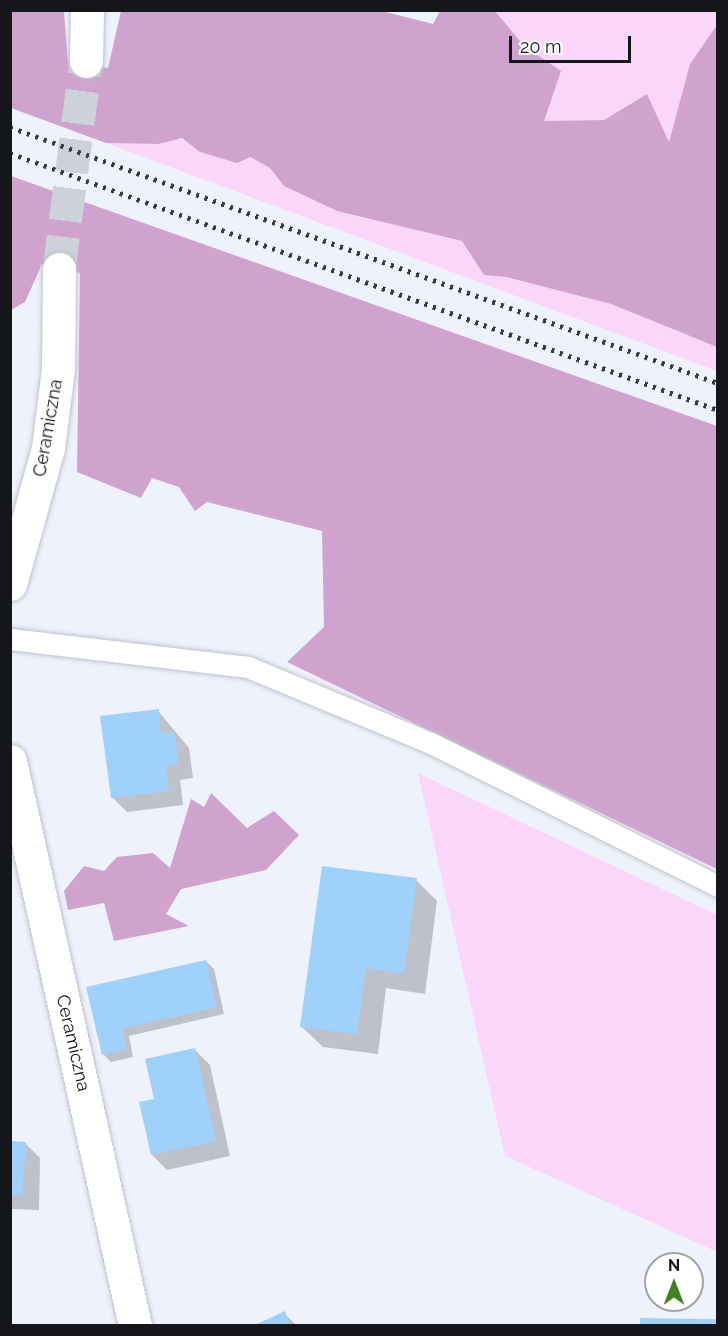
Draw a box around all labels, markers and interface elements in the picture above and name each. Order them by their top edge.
scale bar [512,24,634,62]
text: 20 m [520,36,562,57]
street label: Ceramiczna [29,378,67,478]
street label: Ceramiczna [51,993,95,1093]
north arrow [644,1252,704,1312]
text: N [668,1256,680,1275]

